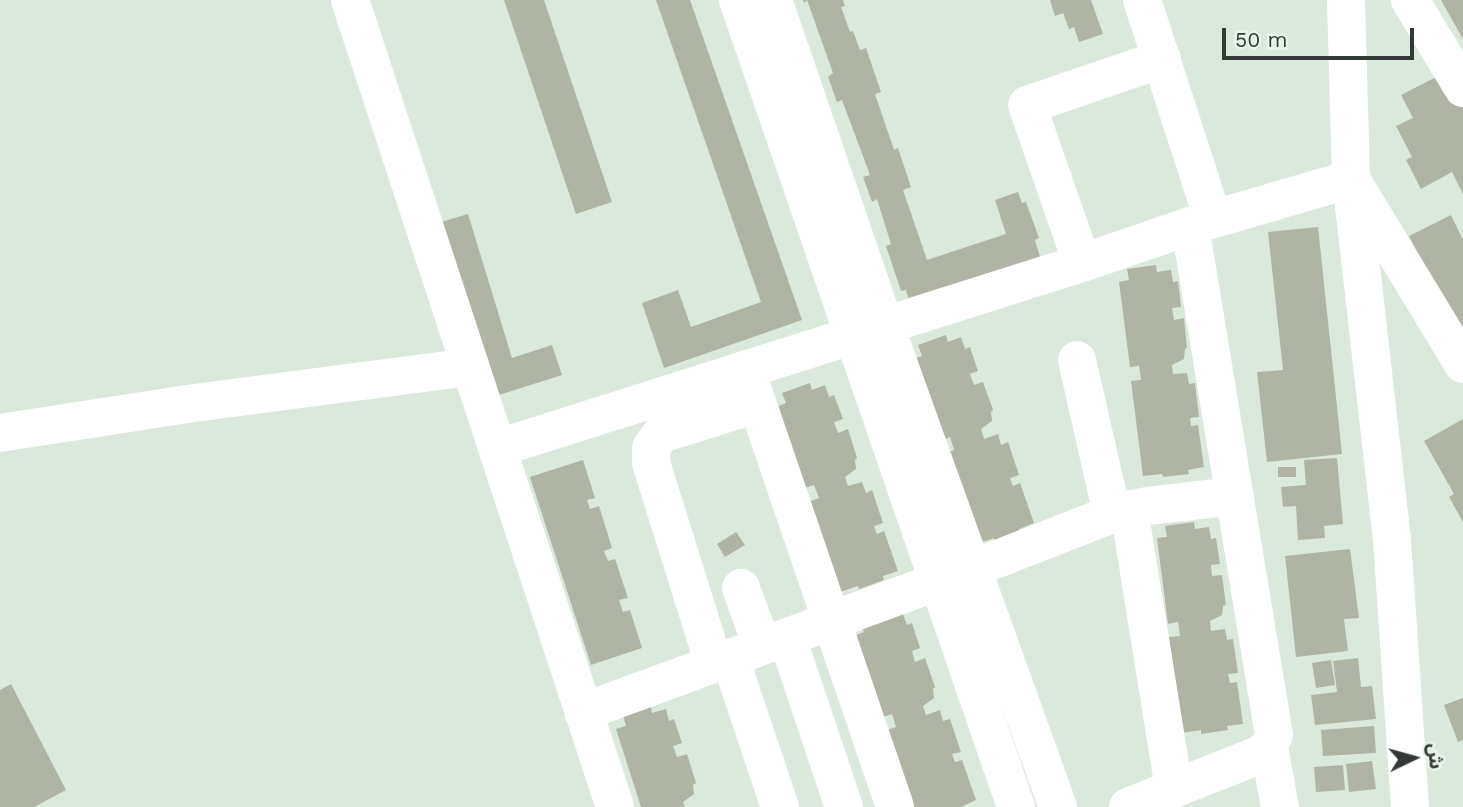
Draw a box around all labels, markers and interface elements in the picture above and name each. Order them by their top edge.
scale bar [1225,14,1418,58]
text: 50 m [1235,27,1287,52]
north arrow [1379,723,1449,793]
text: ش [1423,742,1448,770]

